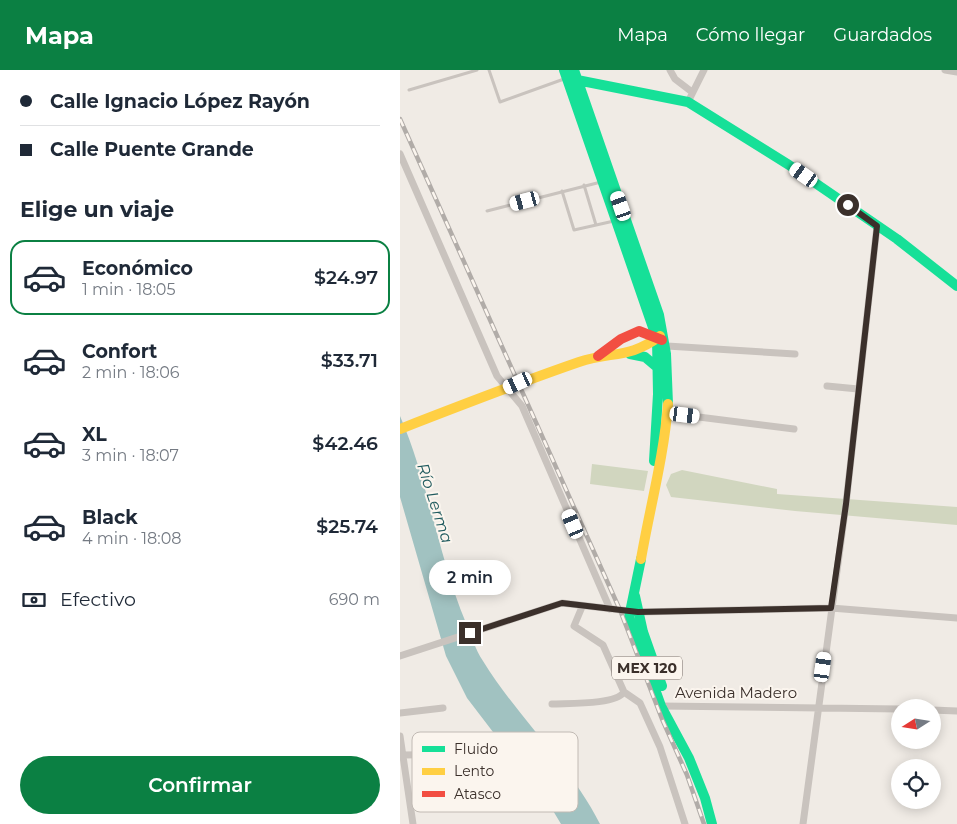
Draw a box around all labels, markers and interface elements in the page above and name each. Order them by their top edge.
text: Mapa [25,21,94,50]
text: Mapa [617,24,668,46]
text: Cómo llegar [696,24,805,46]
text: Guardados [833,24,932,46]
text: Calle Ignacio López Rayón [50,90,310,113]
text: Calle Puente Grande [50,138,254,161]
car [787,160,820,190]
car [609,189,632,223]
car [508,190,541,212]
route start [837,194,859,216]
text: Elige un viaje [20,196,174,223]
icon: car [22,255,67,300]
text: Económico [82,257,193,280]
text: $24.97 [314,266,378,289]
text: 1 min · 18:05 [82,280,176,299]
icon: car [22,338,67,383]
text: Confort [82,340,157,363]
text: $33.71 [321,349,378,372]
text: 2 min · 18:06 [82,363,180,382]
car [501,370,534,396]
car [669,406,700,424]
icon: car [22,421,67,466]
text: XL [82,423,107,446]
text: $42.46 [312,432,378,455]
text: 3 min · 18:07 [82,446,179,465]
water label: Río Lerma [413,461,457,546]
icon: car [22,504,67,549]
text: Black [82,506,138,529]
car [560,507,585,541]
text: $25.74 [316,515,378,538]
text: 4 min · 18:08 [82,529,181,548]
callout: 2 min [429,560,511,596]
text: 2 min [447,568,493,587]
icon: cash [20,586,48,614]
text: Efectivo [60,588,136,611]
text: 690 m [329,590,380,609]
route end [459,622,481,644]
car [813,651,832,683]
road number: MEX 120 [612,656,682,680]
street label: Avenida Madero [675,683,797,702]
north arrow [891,699,941,749]
map controls [891,699,941,809]
legend [412,732,578,812]
text: Fluido [454,740,498,758]
button: Confirmar [20,756,380,814]
button: locate [891,759,941,809]
text: Lento [454,762,494,780]
text: Atasco [454,785,501,803]

